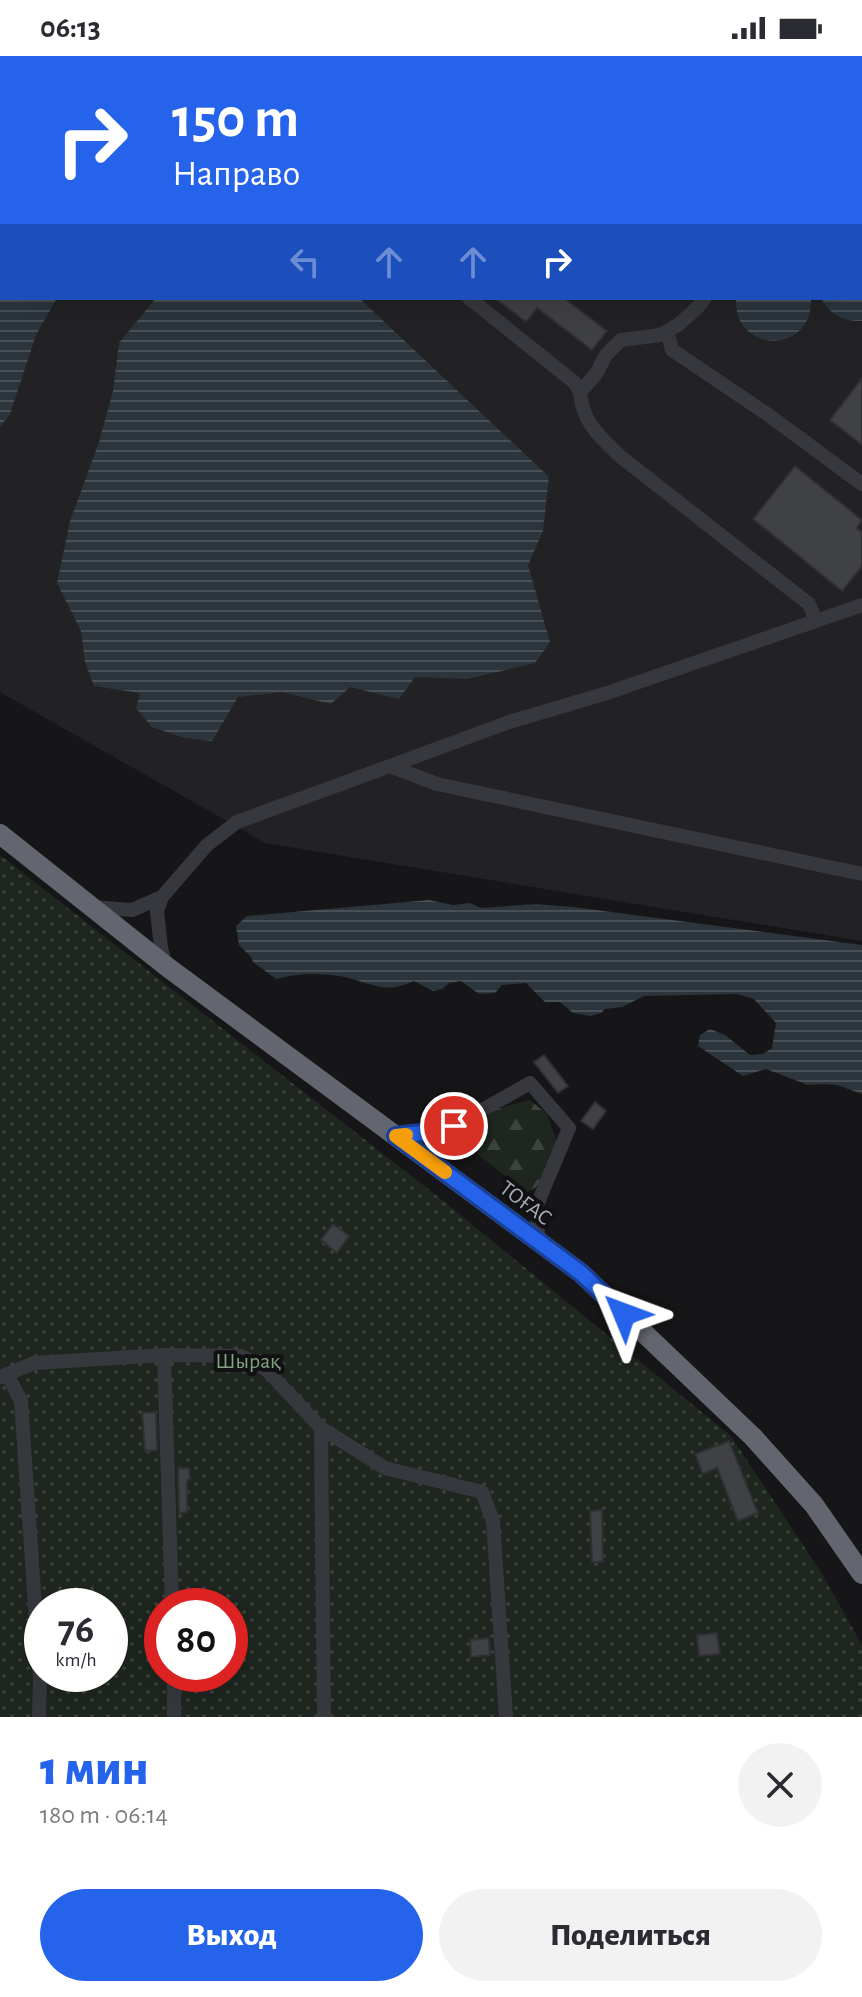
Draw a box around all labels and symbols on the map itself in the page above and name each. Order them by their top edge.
pin [420,1092,488,1160]
street label: ТОҒАС [496,1177,556,1229]
position arrow [582,1272,666,1356]
park label: Шырақ [215,1350,281,1372]
speed limit sign: 80 [144,1588,248,1692]

